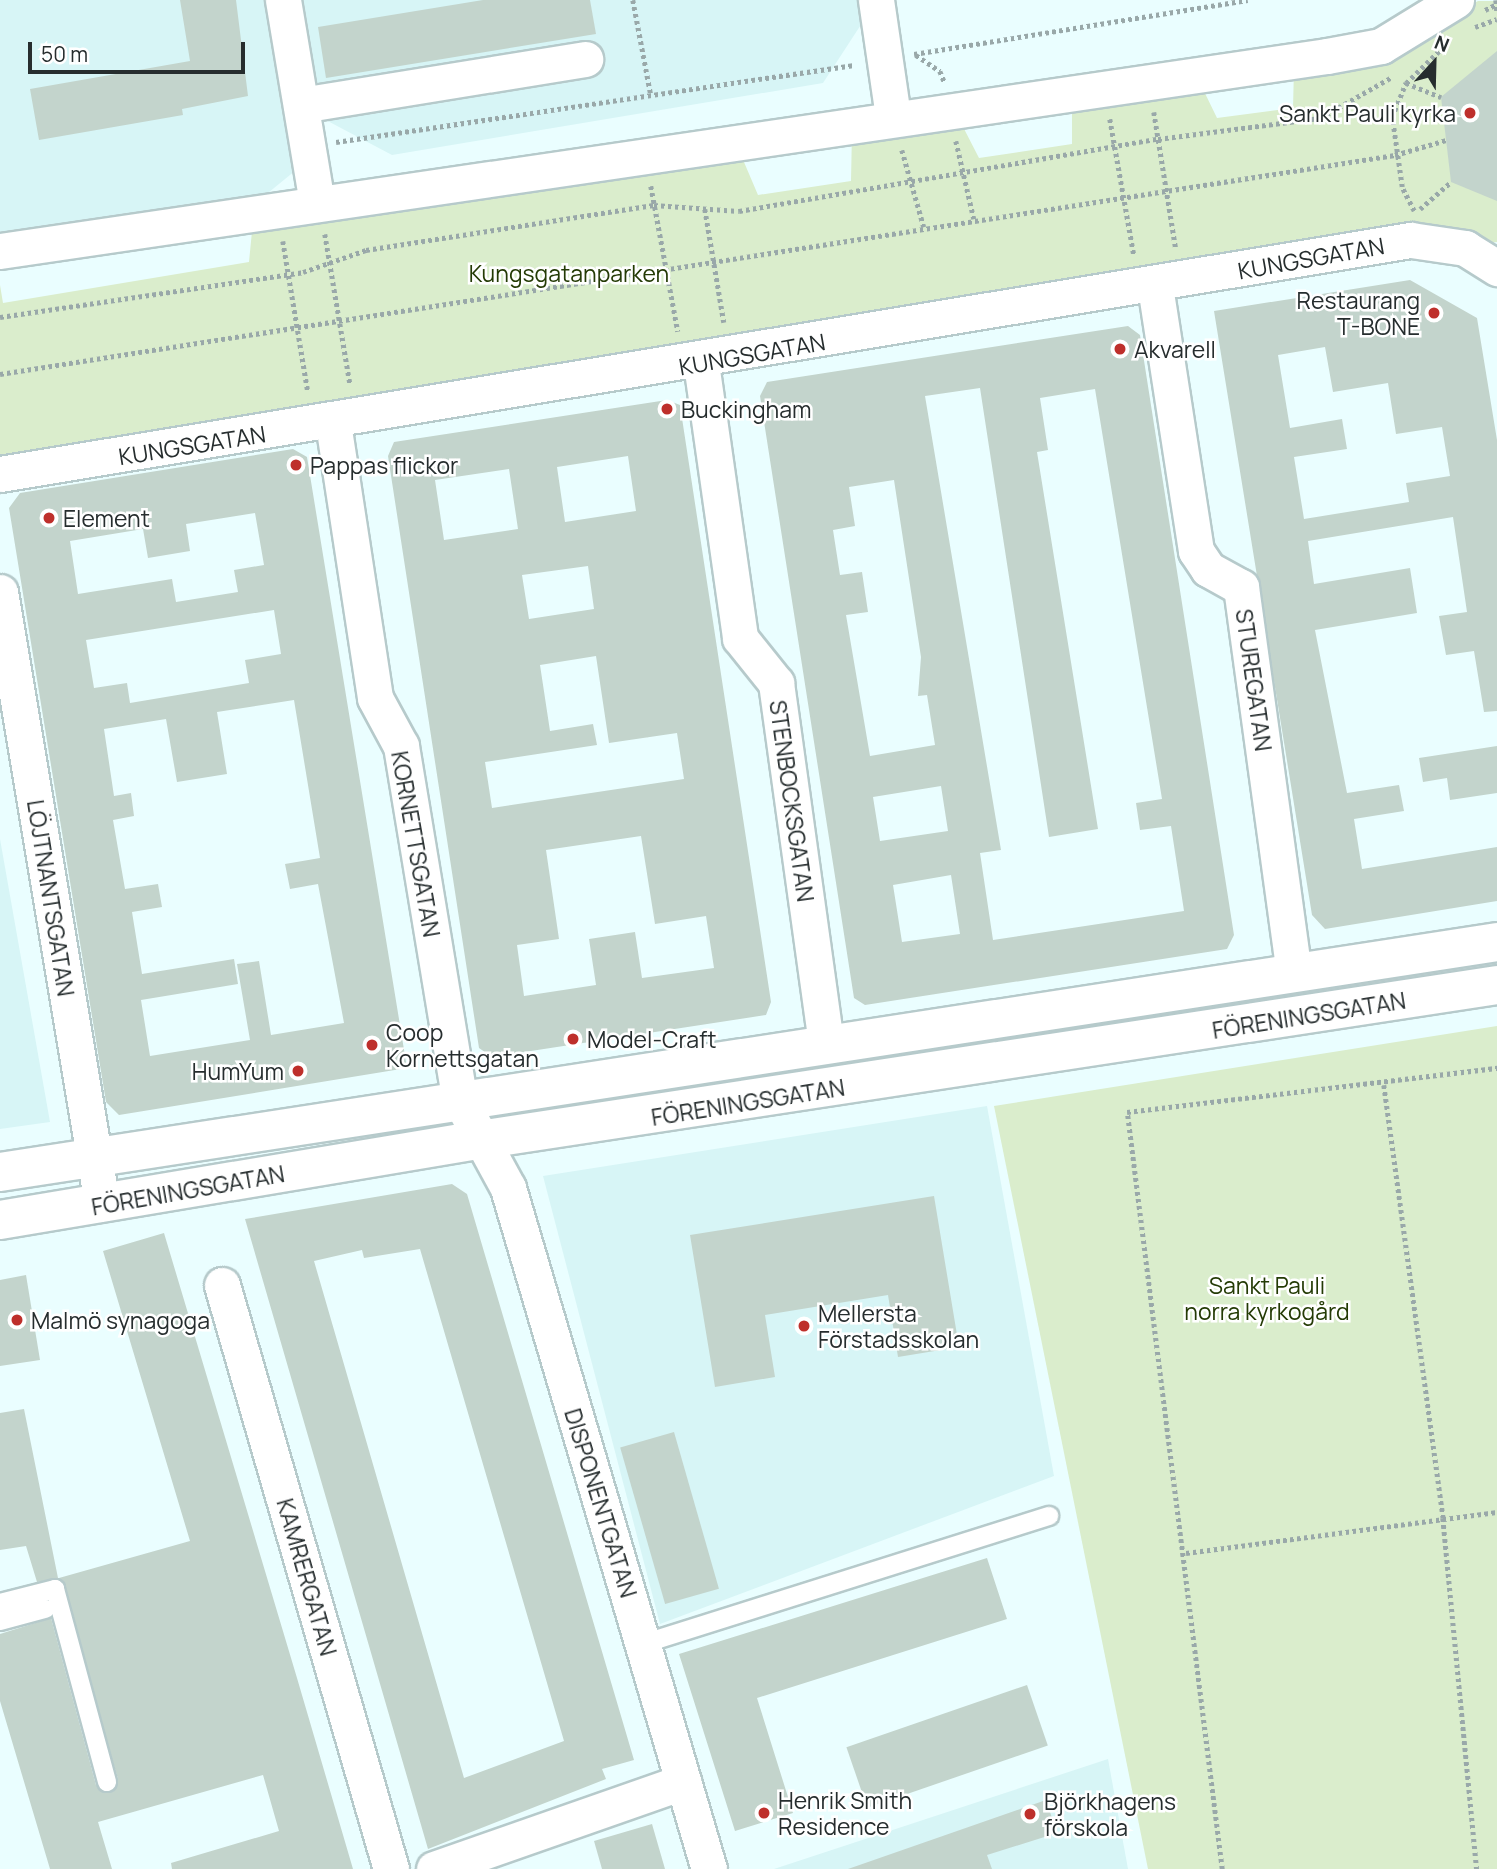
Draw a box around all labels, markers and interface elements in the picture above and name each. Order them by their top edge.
scale bar [32,28,248,72]
north arrow [1399,28,1469,98]
text: N [1431,29,1453,58]
text: 50 m [41,40,88,68]
place label: Sankt Pauli kyrka [1279,99,1456,127]
marker: Sankt Pauli kyrka [1462,105,1478,121]
street label: KUNGSGATAN [1236,232,1386,284]
park label: Kungsgatanparken [469,259,669,287]
place label: Restaurang T-BONE [1296,286,1420,340]
marker: Restaurang T-BONE [1426,305,1442,321]
street label: KUNGSGATAN [677,328,827,380]
place label: Akvarell [1134,335,1216,363]
marker: Akvarell [1112,341,1128,357]
place label: Buckingham [681,395,811,423]
marker: Buckingham [659,401,675,417]
street label: KUNGSGATAN [117,420,267,470]
place label: Pappas flickor [310,451,458,479]
marker: Pappas flickor [288,457,304,473]
place label: Element [63,504,150,532]
marker: Element [41,510,57,526]
street label: STUREGATAN [1230,607,1278,753]
street label: STENBOCKSGATAN [764,698,820,904]
street label: KORNETTSGATAN [386,749,446,939]
street label: LÖJTNANTSGATAN [22,798,80,998]
street label: FÖRENINGSGATAN [1210,986,1408,1044]
place label: Coop Kornettsgatan [386,1018,539,1072]
place label: Model-Craft [587,1025,716,1053]
marker: Model-Craft [565,1031,581,1047]
marker: Coop Kornettsgatan [364,1037,380,1053]
place label: HumYum [192,1057,284,1085]
marker: HumYum [290,1063,306,1079]
street label: FÖRENINGSGATAN [649,1073,847,1131]
street label: FÖRENINGSGATAN [89,1159,287,1221]
park label: Sankt Pauli norra kyrkogård [1184,1271,1350,1325]
place label: Mellersta Förstadsskolan [818,1299,979,1353]
place label: Malmö synagoga [31,1306,210,1334]
marker: Malmö synagoga [9,1312,25,1328]
marker: Mellersta Förstadsskolan [796,1318,812,1334]
street label: DISPONENTGATAN [559,1405,643,1601]
street label: KAMRERGATAN [271,1495,343,1659]
place label: Henrik Smith Residence [778,1786,912,1840]
place label: Björkhagens förskola [1044,1787,1176,1841]
marker: Henrik Smith Residence [756,1805,772,1821]
marker: Björkhagens förskola [1022,1806,1038,1822]

